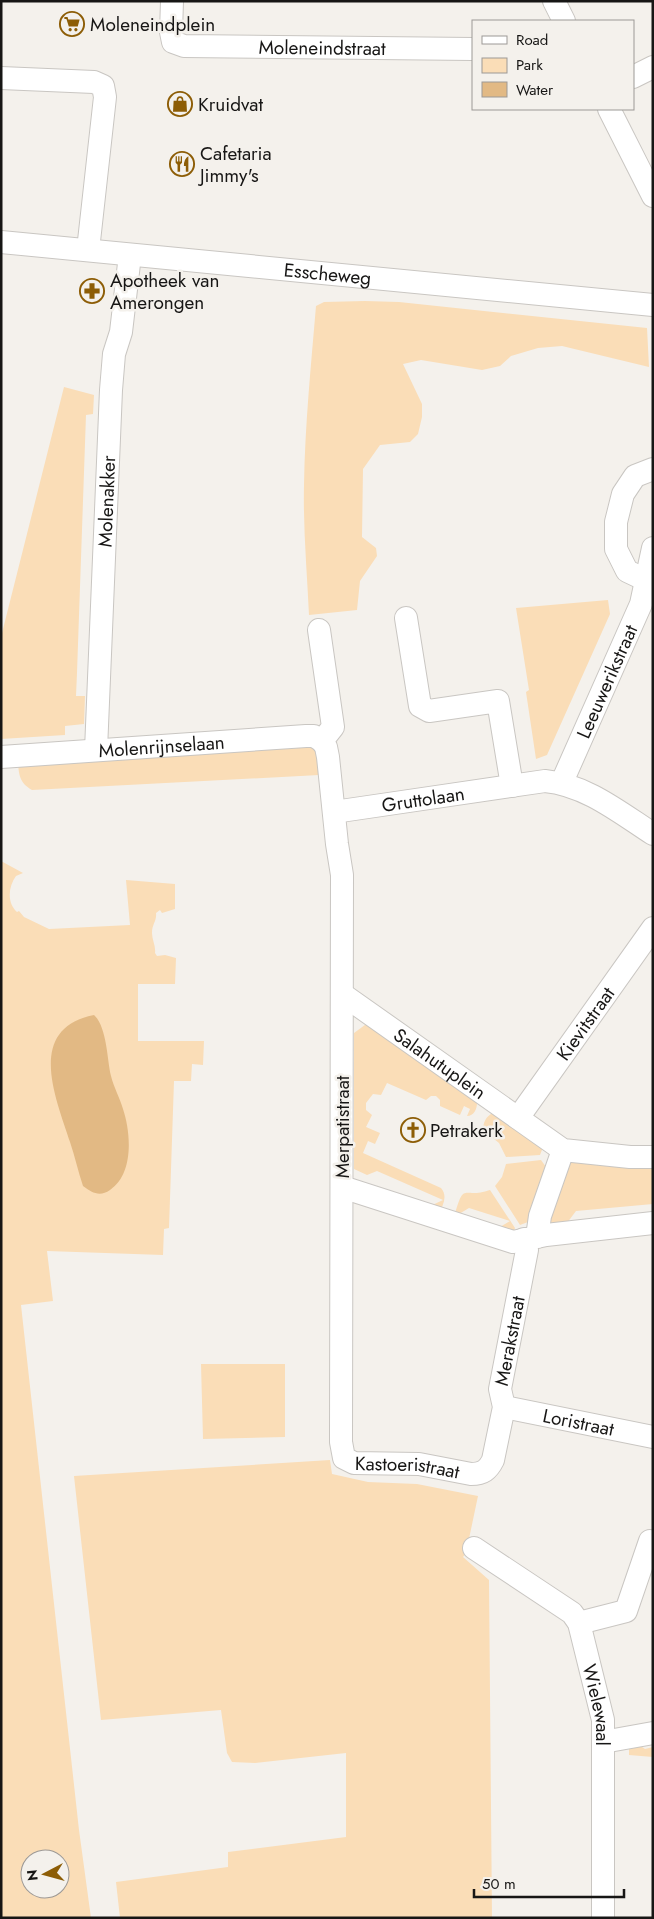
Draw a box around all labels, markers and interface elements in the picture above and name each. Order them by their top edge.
supermarket icon: Moleneindplein [59,11,85,37]
place label: Moleneindplein [90,11,215,38]
legend [472,20,634,110]
text: Road [516,29,548,51]
street label: Moleneindstraat [258,33,386,62]
text: Park [516,54,543,76]
text: Water [516,79,554,101]
shop icon: Kruidvat [167,91,193,117]
place label: Kruidvat [198,91,263,118]
place label: Cafetaria Jimmy's [197,140,272,189]
restaurant icon: Cafetaria Jimmy's [169,151,195,177]
street label: Esscheweg [283,256,372,291]
place label: Apotheek van Amerongen [110,267,219,316]
pharmacy icon: Apotheek van Amerongen [79,278,105,304]
street label: Molenakker [91,454,122,548]
street label: Leeuwerikstraat [570,620,644,743]
street label: Molenrijnselaan [98,728,226,764]
street label: Gruttolaan [380,780,466,818]
street label: Kievitstraat [550,981,621,1066]
street label: Salahutuplein [388,1021,492,1105]
street label: Merpatistraat [329,1075,356,1178]
church icon: Petrakerk [400,1117,426,1143]
place label: Petrakerk [430,1117,503,1144]
street label: Merakstraat [487,1293,531,1388]
street label: Loristraat [541,1402,617,1442]
street label: Kastoeristraat [355,1450,462,1485]
street label: Wielewaal [576,1661,617,1746]
north arrow [20,1849,70,1899]
scale bar [474,1866,624,1898]
text: N [22,1869,43,1882]
text: 50 m [482,1873,516,1895]

